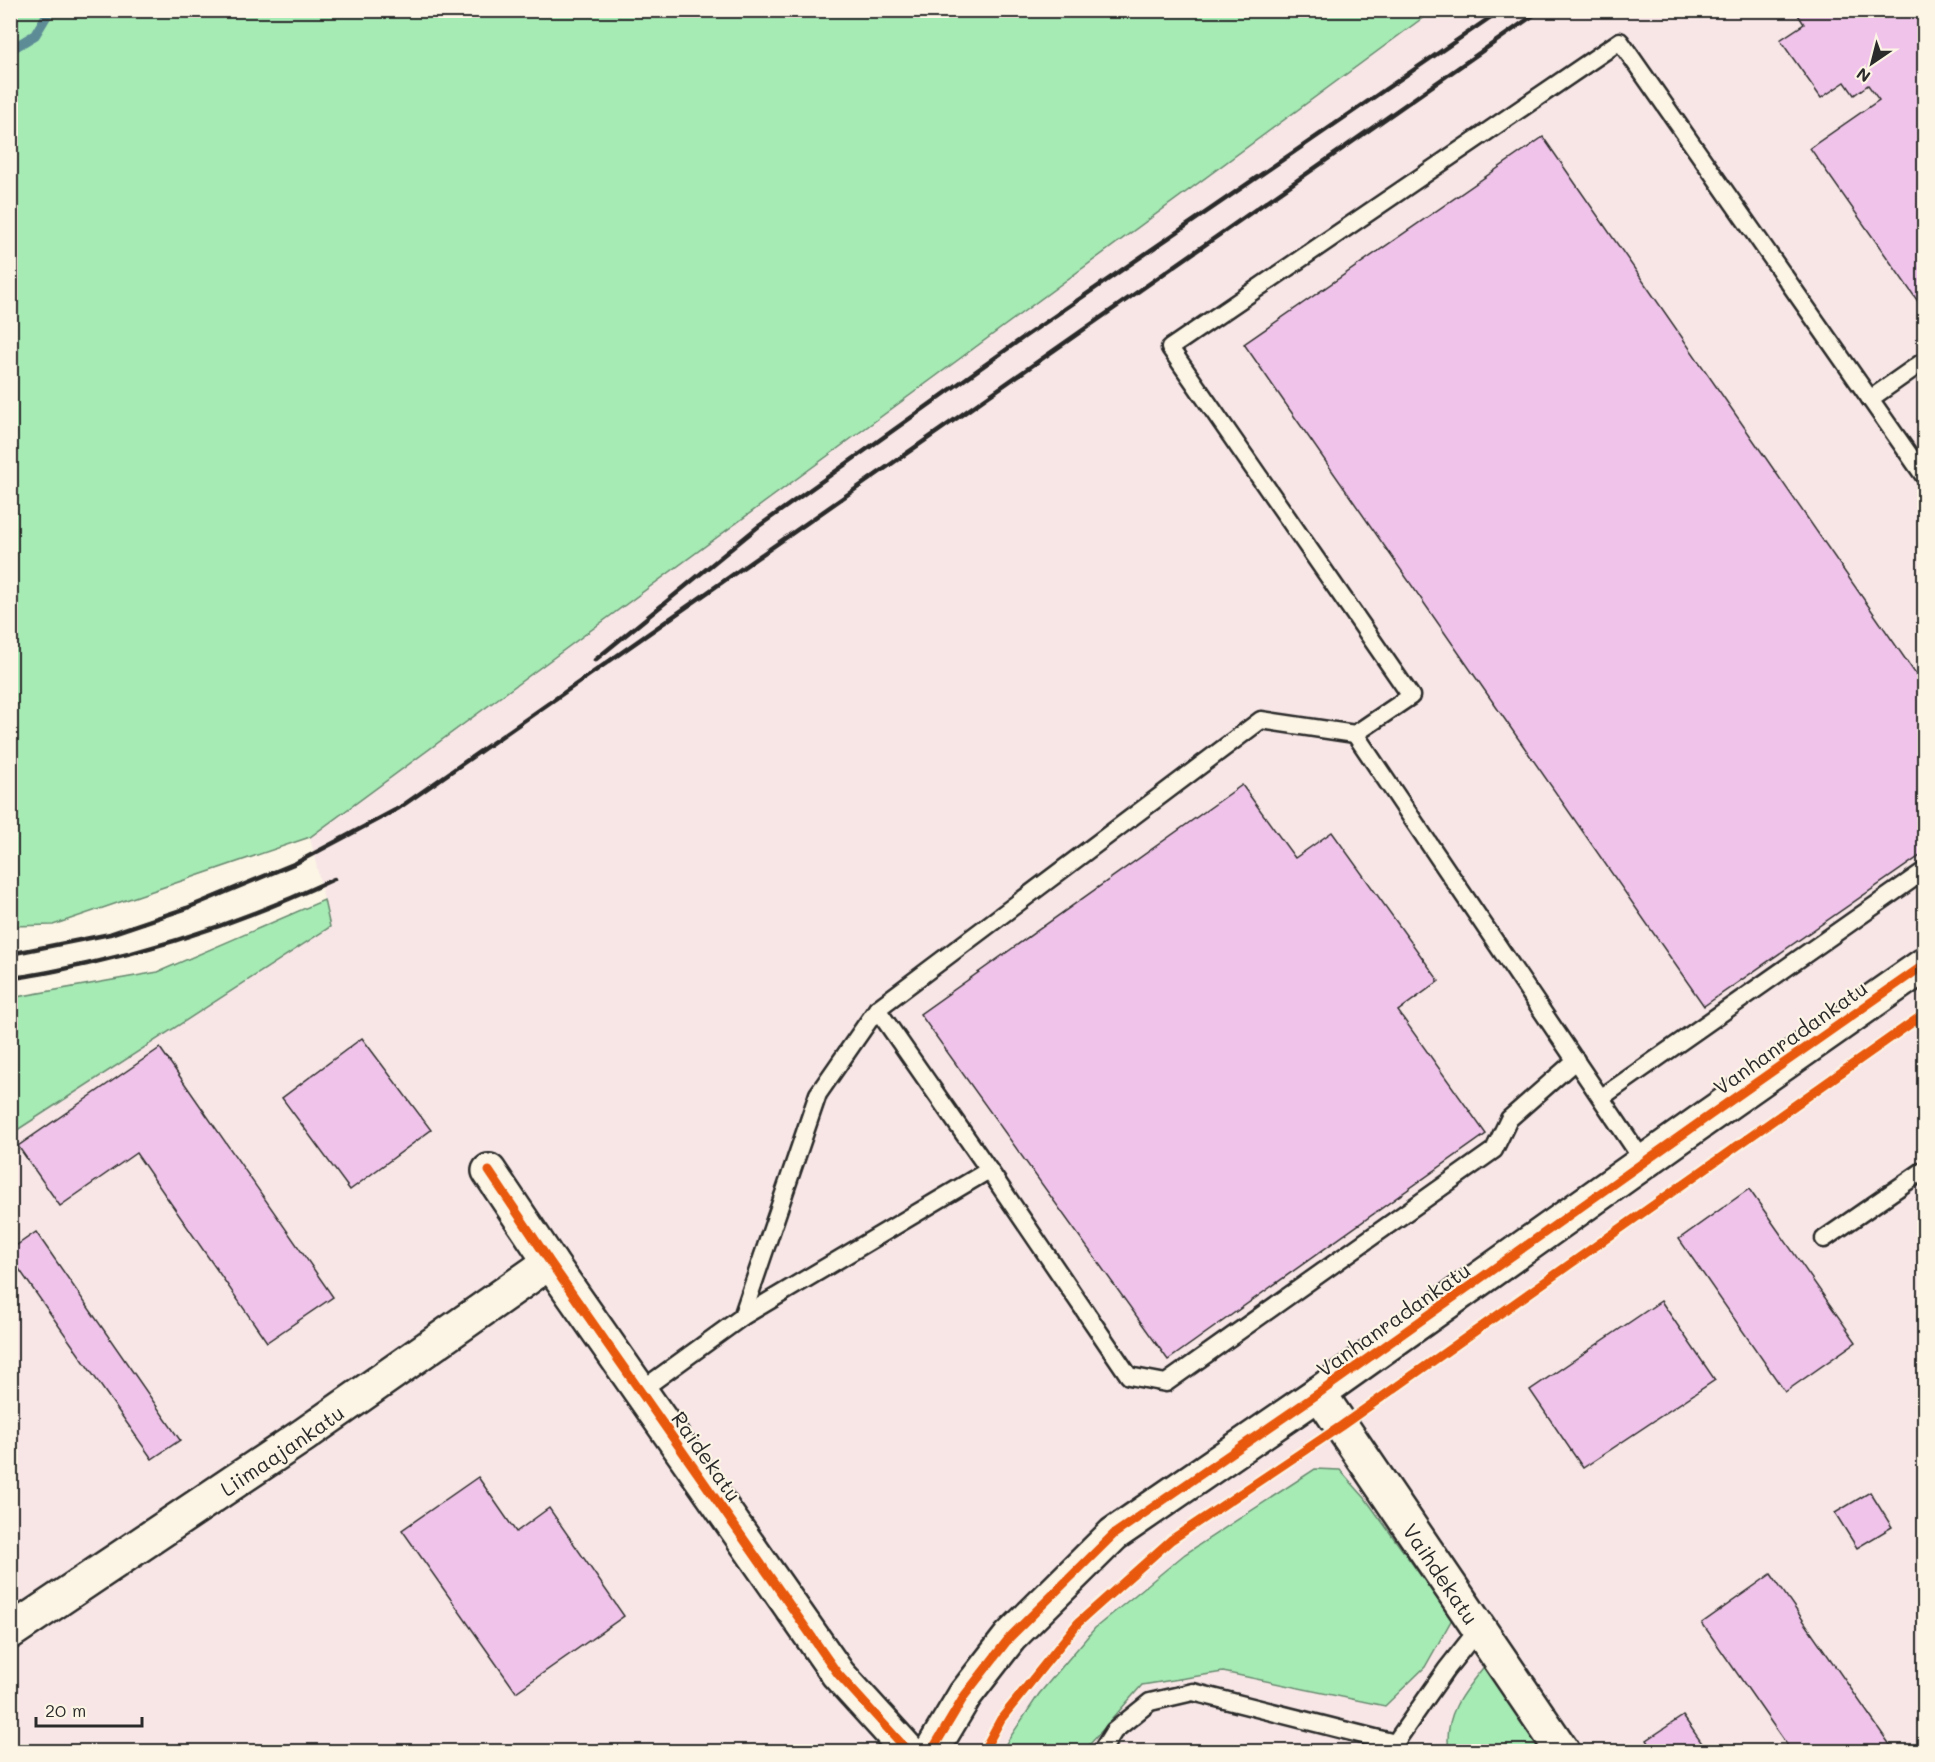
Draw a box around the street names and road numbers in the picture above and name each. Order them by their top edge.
street label: Vanhanradankatu [1708,974,1872,1100]
street label: Vanhanradankatu [1311,1256,1475,1382]
street label: Liimaajankatu [214,1398,349,1501]
street label: Raidekatu [666,1406,748,1506]
street label: Vaihdekatu [1398,1518,1485,1629]

